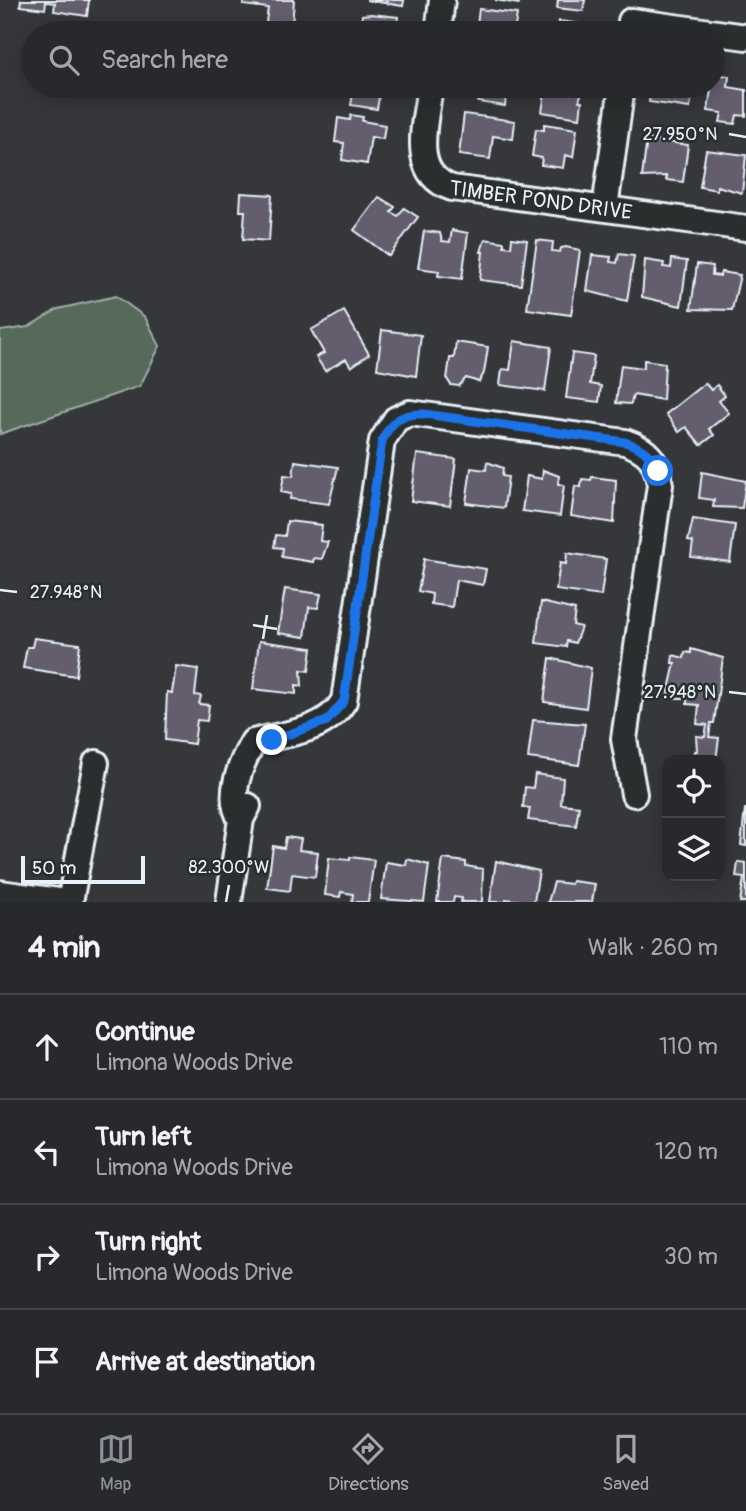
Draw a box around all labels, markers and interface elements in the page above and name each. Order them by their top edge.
search box [21,21,725,98]
icon: search [45,41,83,79]
text: Search here [101,44,228,76]
text: 27.950°N [643,123,717,146]
street label: TIMBER POND DRIVE [448,175,634,226]
route start [642,455,673,486]
text: 27.948°N [30,581,102,604]
text: 27.948°N [644,681,716,704]
route end [256,724,287,755]
map controls [662,755,725,881]
button: locate [662,755,725,818]
button: layers [662,818,725,881]
scale bar [21,853,145,885]
text: 50 m [32,856,76,880]
text: 82.300°W [189,856,269,879]
text: 4 min [28,929,101,966]
text: Walk · 260 m [588,933,718,962]
text: Continue [95,1016,195,1048]
icon: ahead [28,1028,66,1066]
text: 110 m [659,1032,718,1061]
text: Limona Woods Drive [95,1048,293,1077]
text: Turn left [95,1121,191,1153]
icon: left [28,1133,66,1171]
text: 120 m [655,1137,718,1166]
text: Limona Woods Drive [95,1153,293,1182]
text: Turn right [95,1226,201,1258]
icon: right [28,1238,66,1276]
text: 30 m [664,1242,718,1271]
text: Limona Woods Drive [95,1258,293,1287]
icon: arrive [28,1343,66,1381]
text: Arrive at destination [95,1346,315,1378]
tab: Map [97,1430,135,1496]
tab: Directions [328,1430,409,1496]
tab: Saved [602,1430,649,1496]

